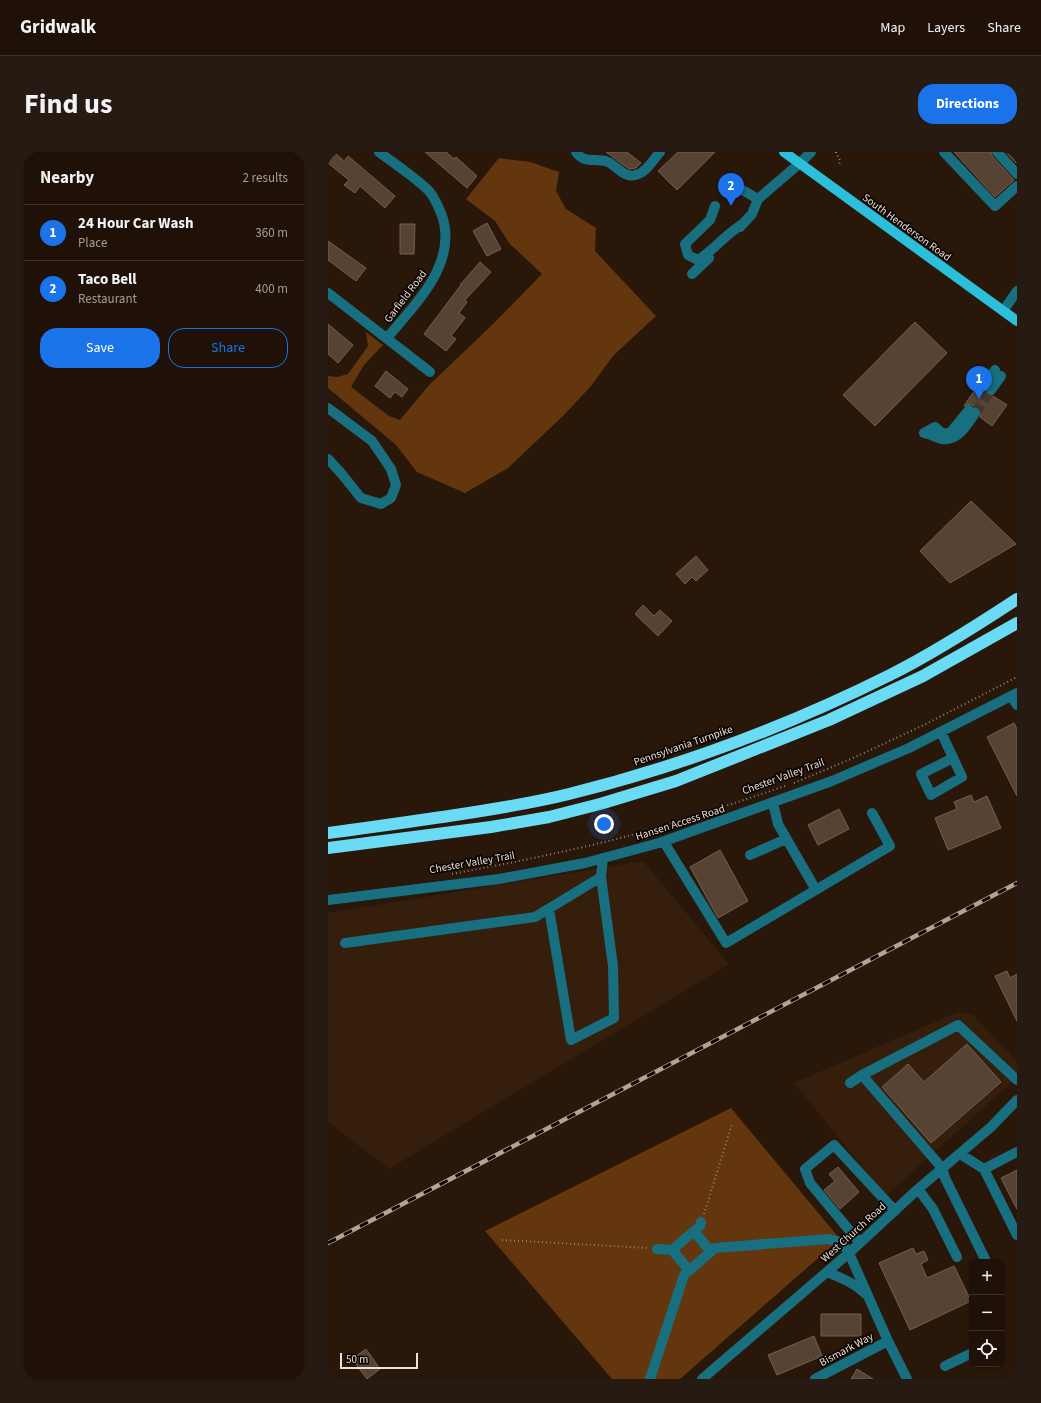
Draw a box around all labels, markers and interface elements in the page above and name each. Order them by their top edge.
text: Gridwalk [20,14,96,41]
text: Map [880,18,905,38]
text: Layers [927,18,965,38]
text: Share [987,18,1021,38]
text: Find us [24,84,112,124]
button: Directions [918,84,1017,124]
text: Nearby [40,166,94,190]
text: 2 results [243,169,288,187]
pin: 2 [718,173,744,206]
street label: South Henderson Road [859,190,954,265]
text: 24 Hour Car Wash [78,213,194,234]
text: 1 [50,224,56,242]
text: 360 m [255,224,288,242]
text: Place [78,234,107,252]
street label: Garfield Road [381,267,430,326]
text: Taco Bell [78,269,137,290]
text: 2 [50,280,56,298]
text: 400 m [255,280,288,298]
text: Restaurant [78,290,137,308]
button: Save [40,328,160,368]
button: Share [168,328,288,368]
pin: 1 [966,366,992,399]
street label: Pennsylvania Turnpike [632,721,735,769]
street label: Chester Valley Trail [740,755,827,798]
street label: Hansen Access Road [634,801,727,844]
your location [594,814,614,834]
street label: Chester Valley Trail [428,848,516,877]
street label: West Church Road [817,1199,889,1266]
map controls [969,1259,1005,1367]
button: + [969,1259,1005,1295]
button: − [969,1295,1005,1331]
street label: Bismark Way [817,1329,876,1370]
button: locate [969,1331,1005,1367]
scale bar [340,1351,418,1370]
text: 50 m [346,1352,368,1367]

